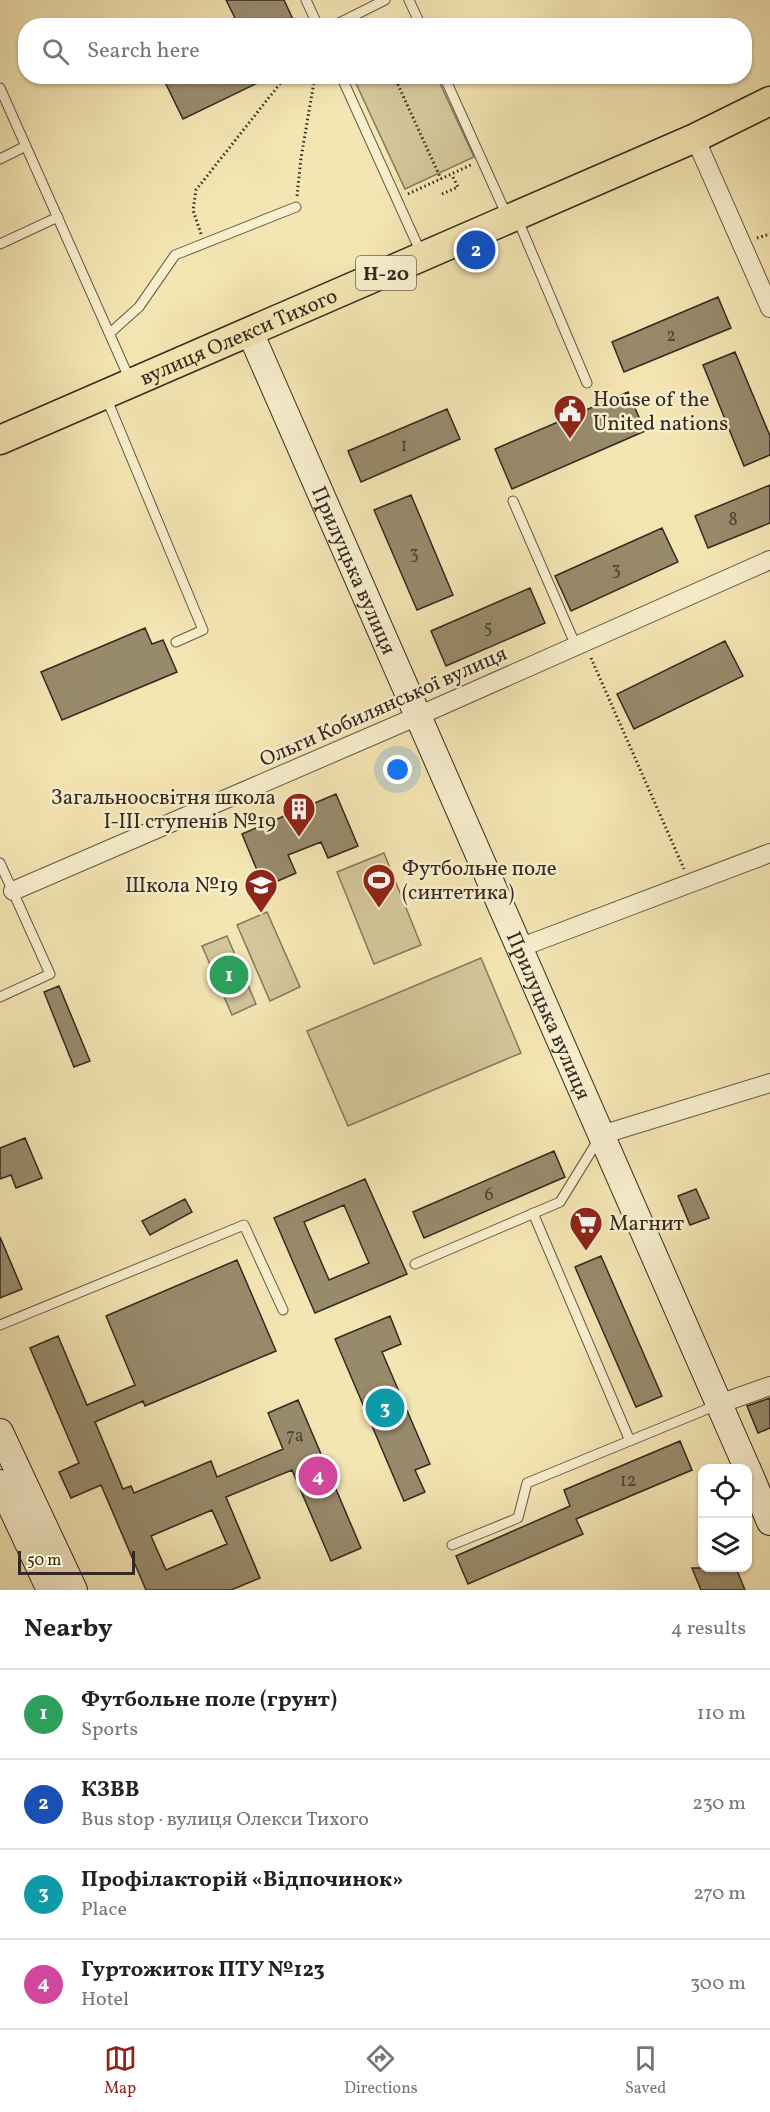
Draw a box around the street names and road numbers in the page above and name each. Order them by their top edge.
road number: Н-20 [356,256,416,290]
street label: вулиця Олекси Тихого [136,282,342,393]
street label: Прилуцька вулиця [303,482,402,660]
street label: Ольги Кобилянської вулиця [255,640,512,775]
street label: Прилуцька вулиця [498,927,597,1105]

